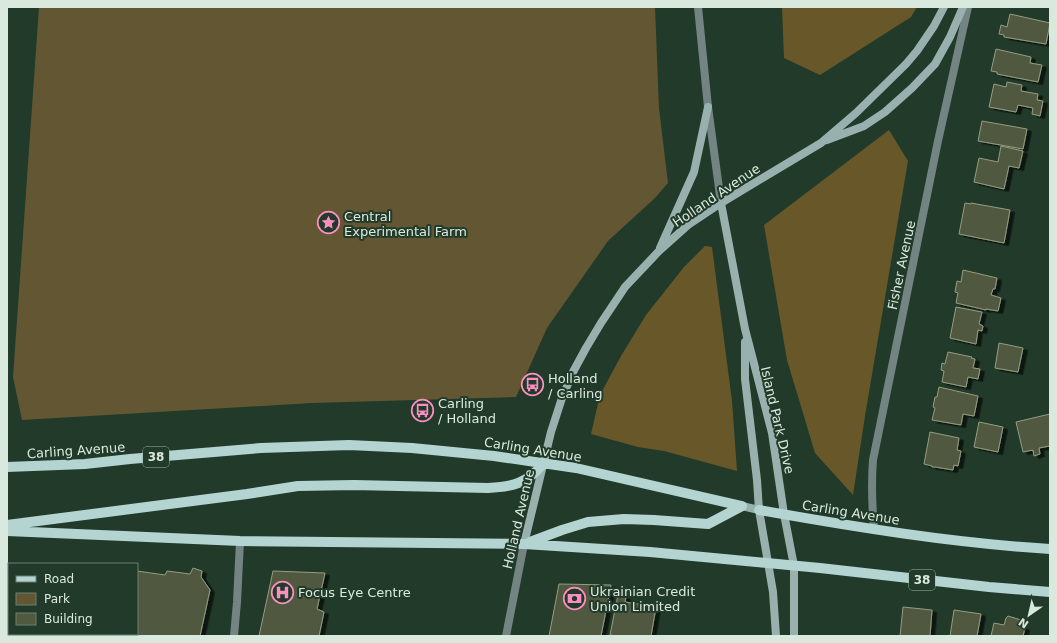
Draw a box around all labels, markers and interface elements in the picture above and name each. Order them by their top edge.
street label: Holland Avenue [670,161,763,230]
place label: Central Experimental Farm [344,209,467,239]
place icon: Central Experimental Farm [315,210,341,236]
street label: Fisher Avenue [885,219,918,311]
street label: Island Park Drive [758,365,797,475]
place label: Holland / Carling [548,371,603,401]
bus stop icon: Holland / Carling [519,372,545,398]
place label: Carling / Holland [438,396,496,426]
bus stop icon: Carling / Holland [409,397,435,423]
street label: Carling Avenue [483,434,583,465]
street label: Carling Avenue [26,440,126,461]
road number: 38 [143,447,169,467]
street label: Holland Avenue [500,468,537,570]
street label: Carling Avenue [801,497,901,528]
legend [8,563,138,635]
road number: 38 [909,570,935,590]
text: Road [44,572,74,586]
hospital icon: Focus Eye Centre [269,579,295,605]
place label: Ukrainian Credit Union Limited [590,584,695,614]
place label: Focus Eye Centre [298,585,411,600]
bank icon: Ukrainian Credit Union Limited [562,585,588,611]
text: Park [44,592,70,606]
north arrow [1009,595,1049,635]
text: Building [44,612,93,626]
text: N [1016,615,1031,631]

